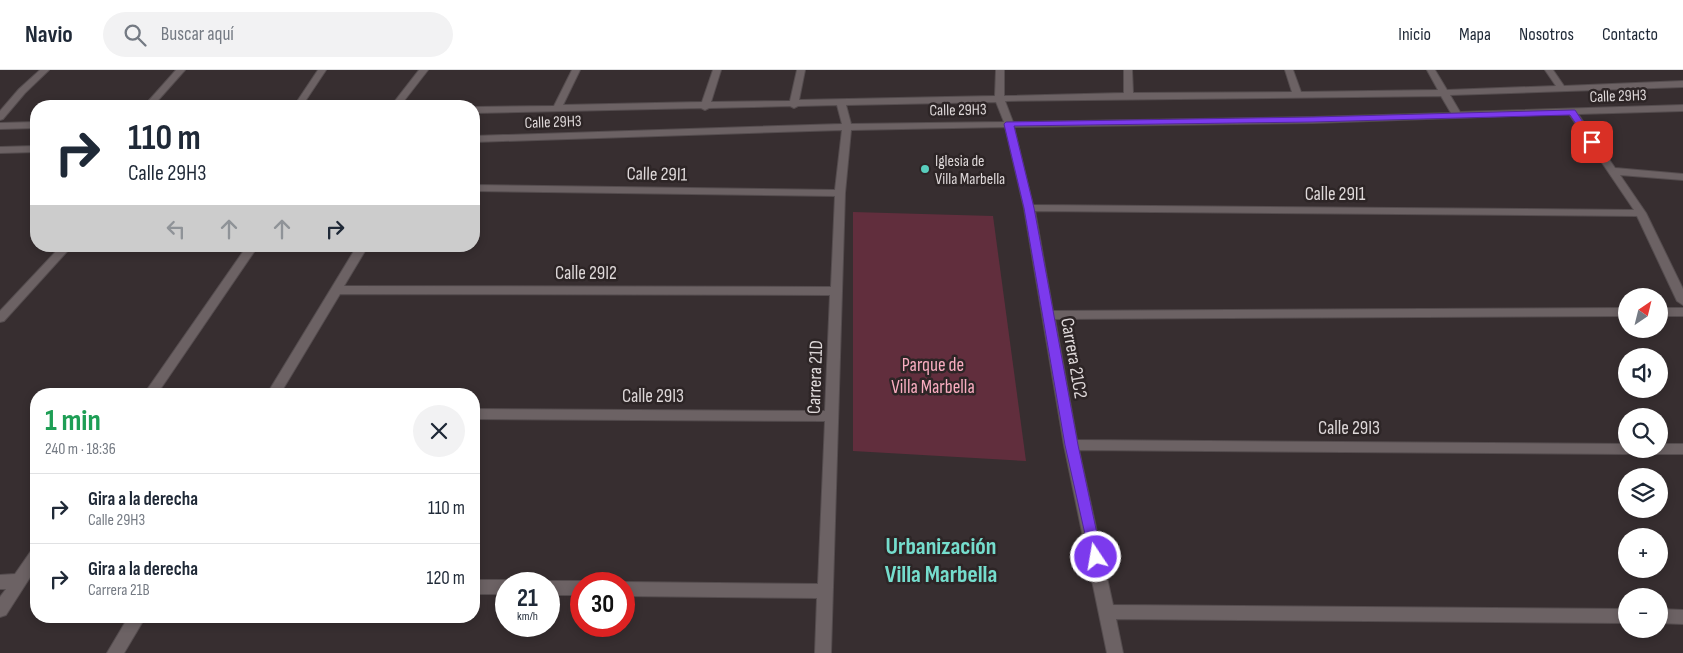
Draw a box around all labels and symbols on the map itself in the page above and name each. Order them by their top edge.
street label: Calle 29H3 [1589,86,1647,107]
street label: Calle 29H3 [929,101,987,120]
street label: Calle 29H3 [524,112,582,133]
pin [1571,121,1613,163]
place label: Iglesia de Villa Marbella [935,152,1005,189]
street label: Calle 29I1 [626,162,688,187]
marker: Iglesia de Villa Marbella [919,163,931,175]
street label: Calle 29I1 [1305,183,1366,206]
street label: Calle 29I2 [555,262,617,285]
north arrow [1618,288,1668,338]
street label: Carrera 21C2 [1055,316,1092,400]
street label: Carrera 21D [803,340,828,414]
park label: Parque de Villa Marbella [891,354,975,399]
street label: Calle 29I3 [622,385,684,408]
street label: Calle 29I3 [1318,417,1380,440]
position arrow [1069,530,1121,582]
district label: Urbanización Villa Marbella [885,532,997,589]
speed limit sign: 30 [570,572,635,637]

